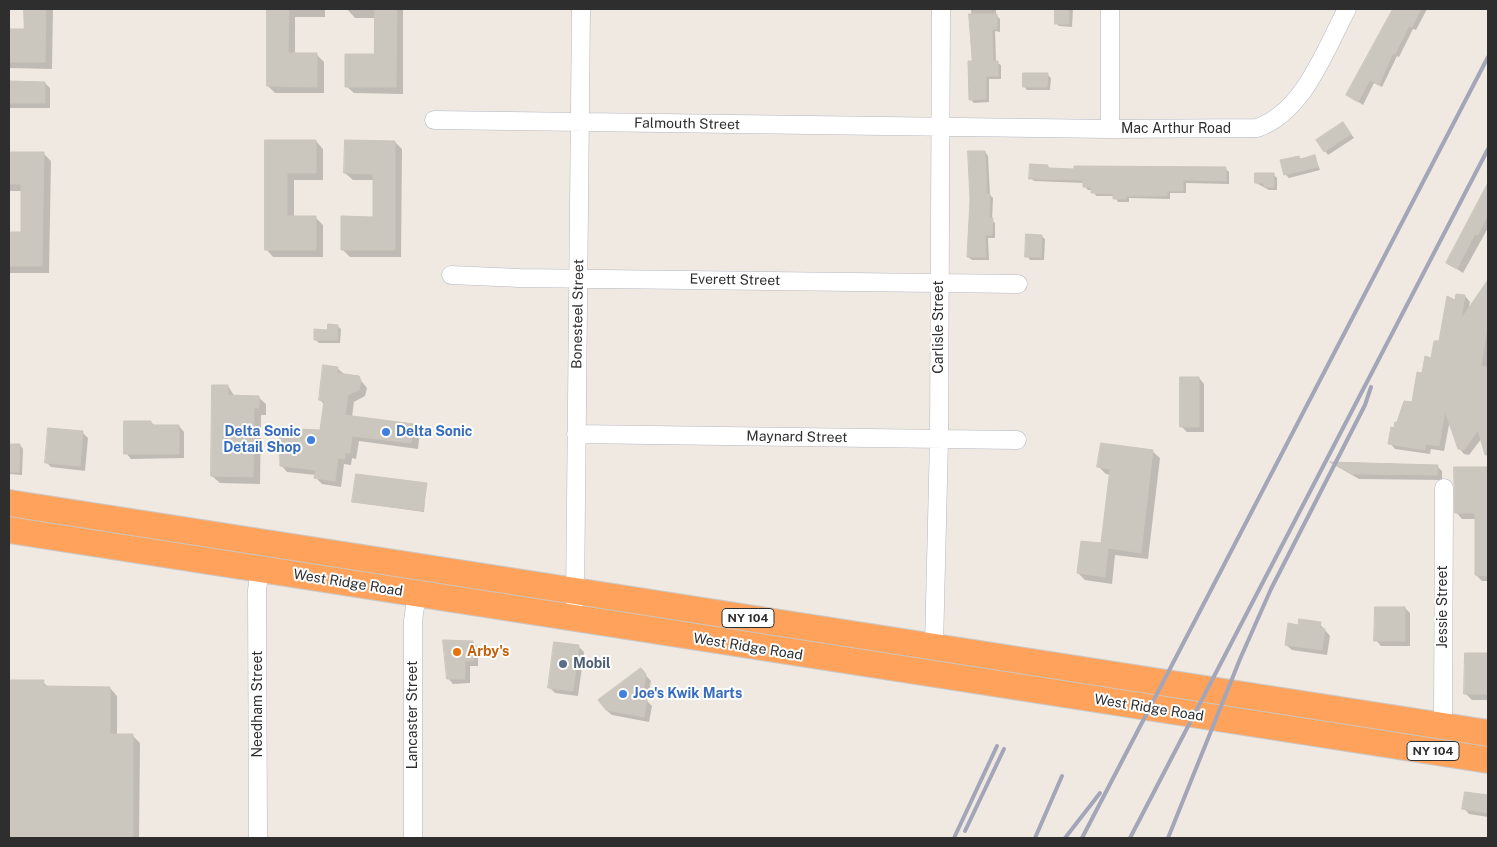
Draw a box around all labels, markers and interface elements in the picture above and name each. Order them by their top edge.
street label: Falmouth Street [634,115,740,133]
street label: Mac Arthur Road [1121,121,1231,137]
street label: Bonesteel Street [569,259,587,369]
street label: Everett Street [689,271,781,289]
street label: Carlisle Street [931,280,947,374]
place label: Delta Sonic Detail Shop [223,424,301,457]
place label: Delta Sonic [396,424,473,440]
marker: Delta Sonic [380,426,392,438]
street label: Maynard Street [746,428,848,446]
marker: Delta Sonic Detail Shop [305,434,317,446]
street label: Jessie Street [1435,565,1451,649]
street label: West Ridge Road [292,566,404,600]
road number: NY 104 [722,608,774,628]
street label: West Ridge Road [692,630,804,664]
place label: Arby's [467,644,509,660]
marker: Arby's [451,646,463,658]
street label: Needham Street [250,651,266,757]
place label: Mobil [573,656,611,672]
marker: Mobil [557,658,569,670]
street label: Lancaster Street [405,661,421,769]
place label: Joe's Kwik Marts [633,686,742,702]
marker: Joe's Kwik Marts [617,688,629,700]
street label: West Ridge Road [1093,691,1205,725]
road number: NY 104 [1407,741,1459,760]

